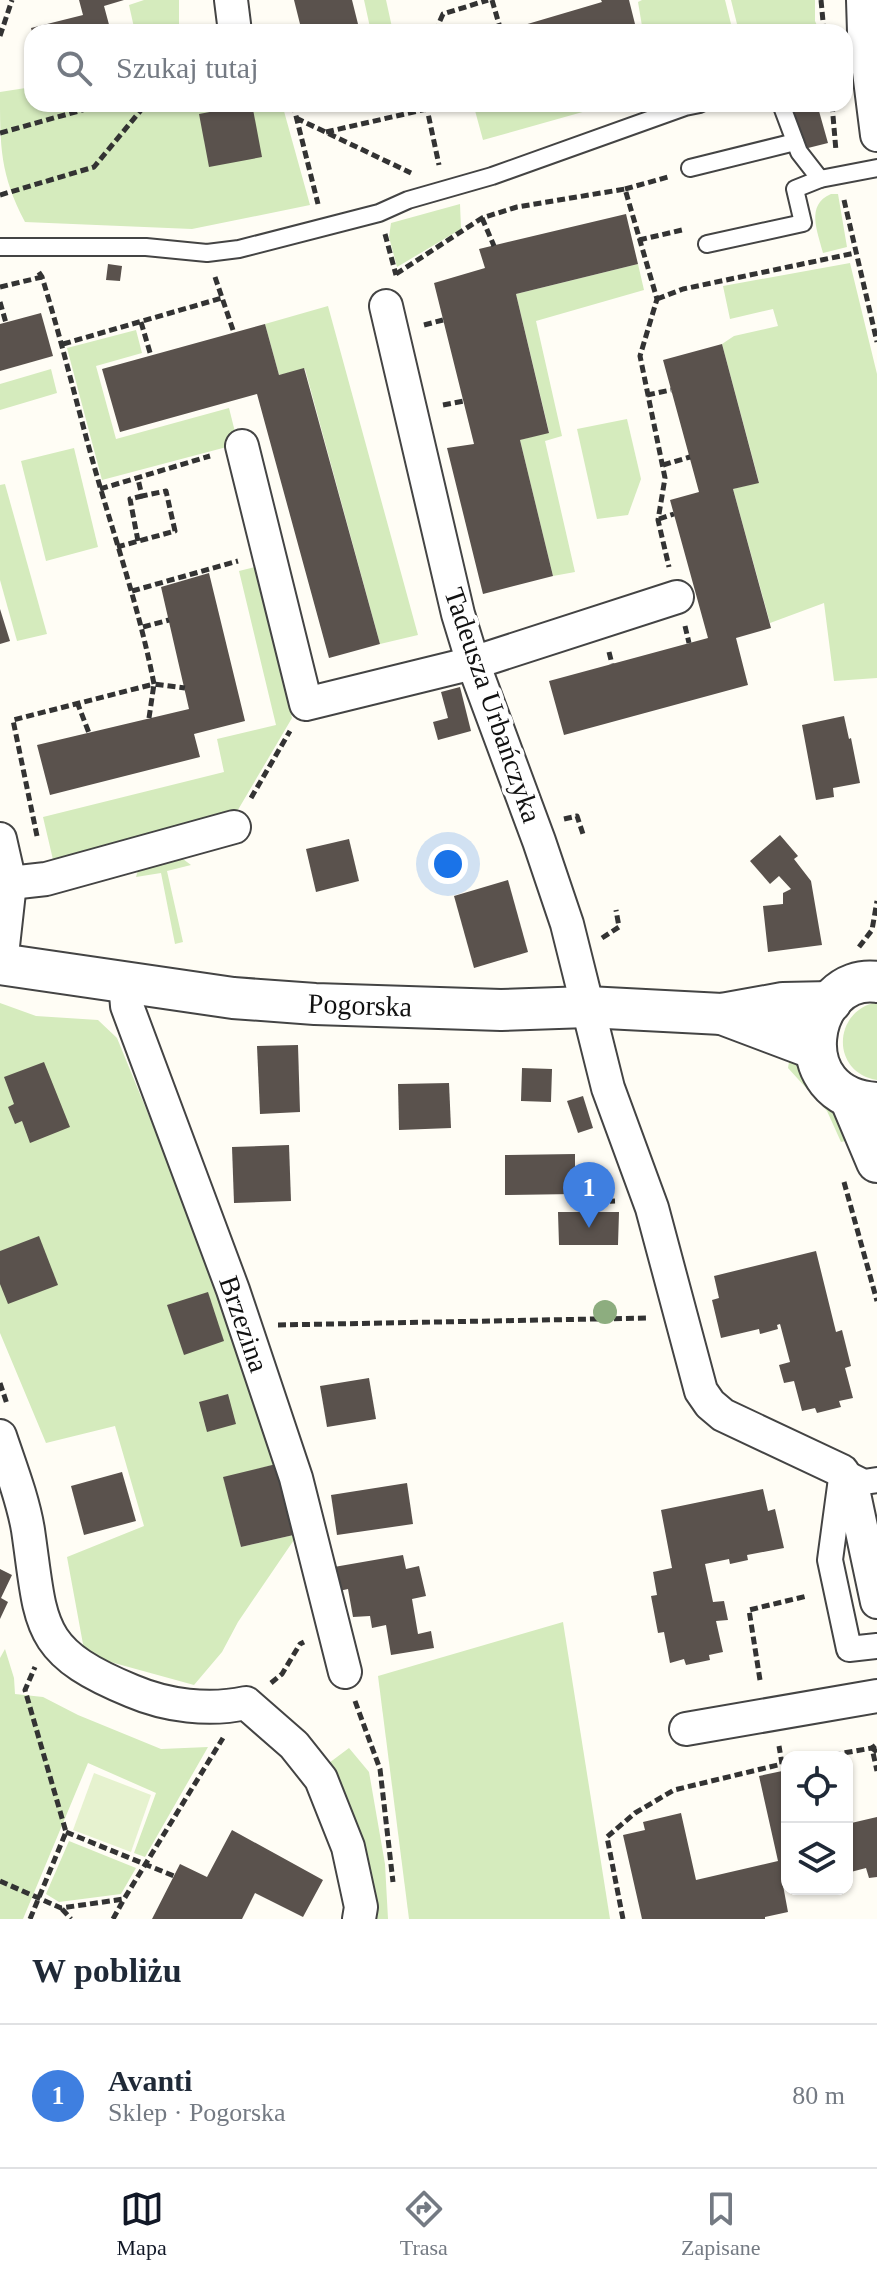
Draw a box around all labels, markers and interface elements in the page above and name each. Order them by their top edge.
search box [24,24,853,112]
icon: search [52,46,96,90]
text: Szukaj tutaj [116,51,258,84]
street label: Tadeusza Urbańczyka [438,584,548,827]
your location [428,844,468,884]
street label: Pogorska [307,988,413,1022]
pin: 1 [563,1162,615,1228]
street label: Brzezina [213,1272,275,1377]
map controls [781,1751,853,1895]
button: locate [781,1751,853,1823]
button: layers [781,1823,853,1895]
text: W pobliżu [32,1952,182,1989]
text: Avanti [108,2064,192,2097]
text: 1 [52,2081,65,2110]
text: 80 m [792,2081,845,2110]
text: Sklep · Pogorska [108,2098,286,2127]
tab: Mapa [117,2187,167,2261]
tab: Trasa [400,2187,448,2261]
tab: Zapisane [681,2187,760,2261]

